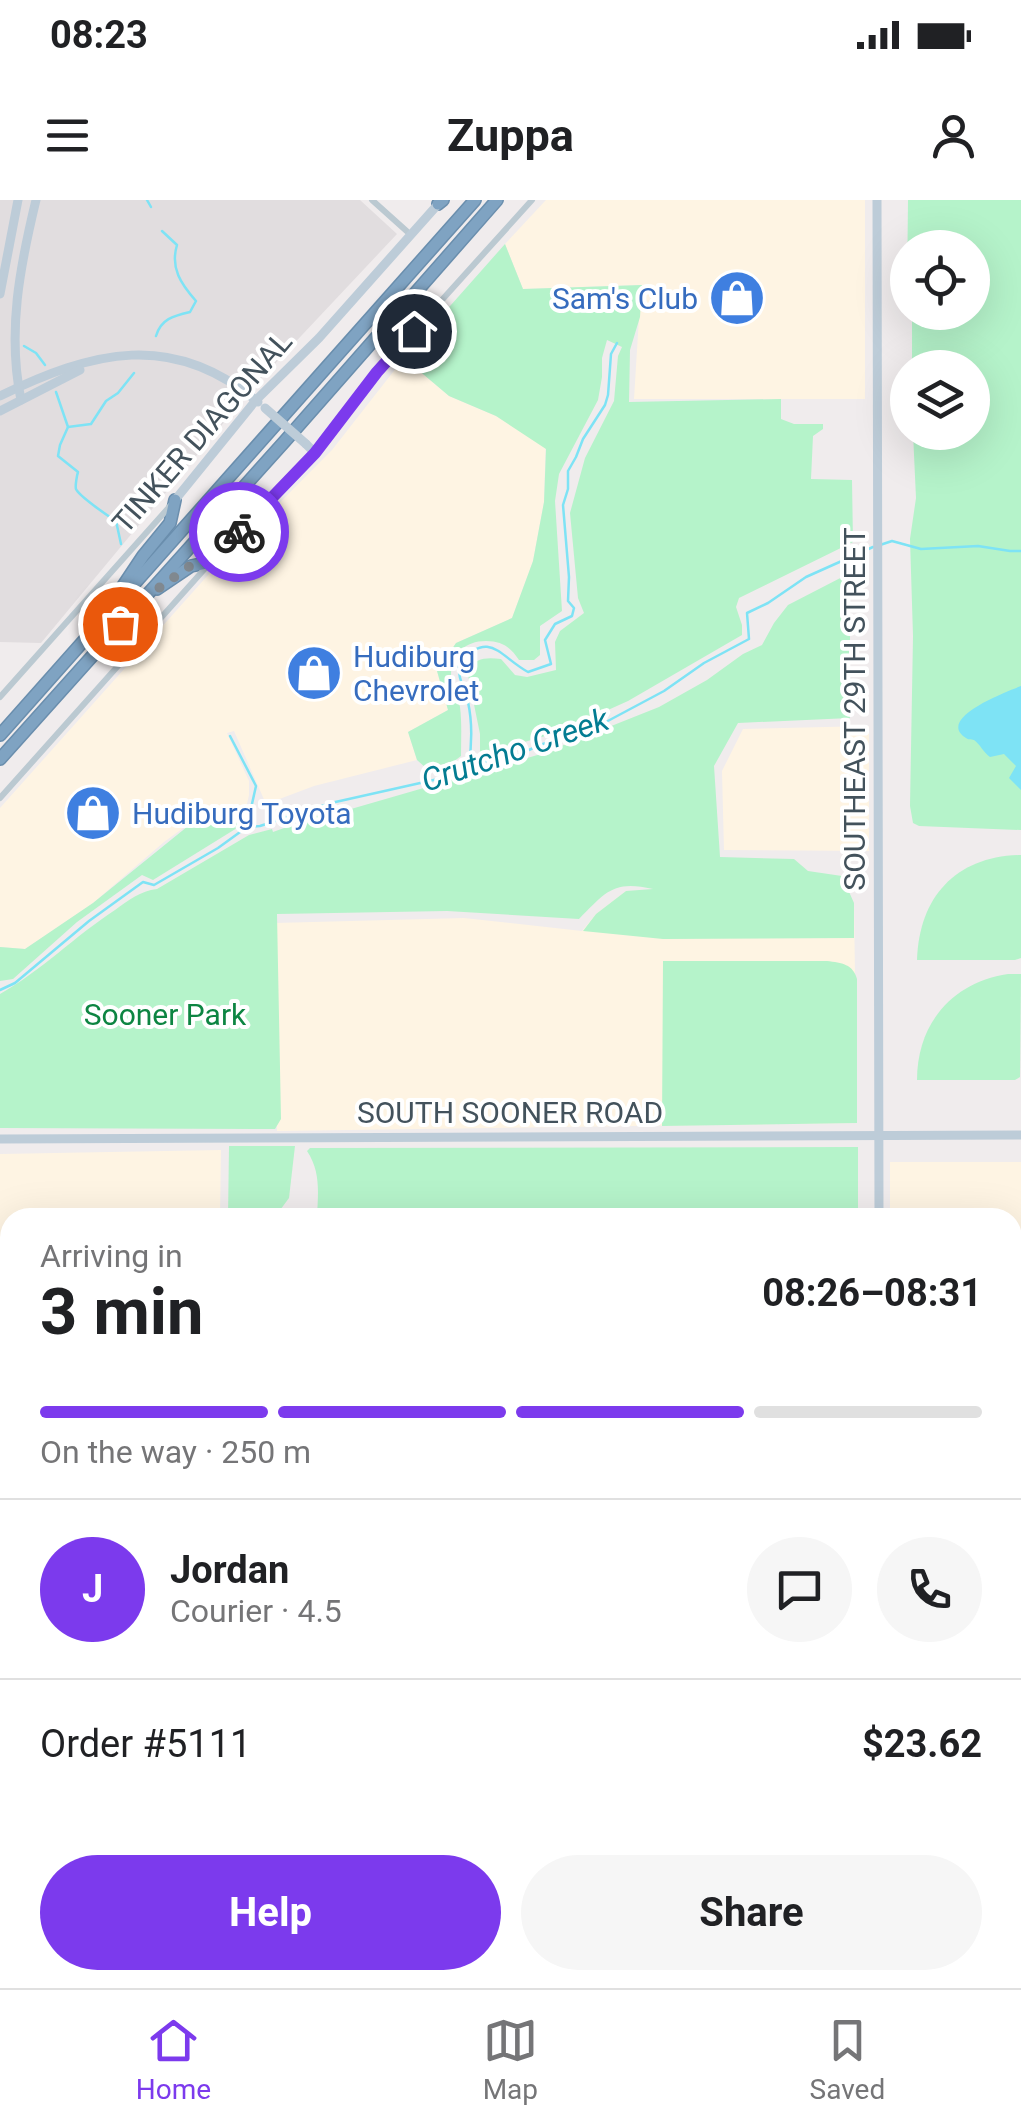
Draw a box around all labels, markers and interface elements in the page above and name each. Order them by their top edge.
text: 08:23 [50,13,148,57]
icon: menu [40,108,95,163]
icon: person [926,108,981,163]
text: Zuppa [447,109,574,162]
map controls [890,230,990,450]
button: locate [890,230,990,330]
shop icon: Sam's Club [707,268,767,328]
place label: Sam's Club [552,281,698,316]
pin [372,289,457,374]
icon: home [387,304,442,359]
street label: TINKER DIAGONAL [105,324,299,540]
button: layers [890,350,990,450]
courier [189,482,289,582]
icon: bike [212,505,267,560]
street label: SOUTHEAST 29TH STREET [837,527,872,891]
pin [78,582,163,667]
icon: bag [93,597,148,652]
place label: Hudiburg Chevrolet [353,639,479,708]
shop icon: Hudiburg Chevrolet [284,643,344,703]
water label: Crutcho Creek [416,700,615,800]
shop icon: Hudiburg Toyota [63,783,123,843]
place label: Hudiburg Toyota [132,796,352,831]
park label: Sooner Park [84,997,247,1032]
street label: SOUTH SOONER ROAD [357,1095,663,1130]
text: Arriving in [40,1237,183,1275]
text: 08:26–08:31 [762,1271,982,1315]
text: 3 min [40,1274,203,1350]
text: On the way · 250 m [40,1433,311,1471]
button: chat [747,1537,852,1642]
button: phone [877,1537,982,1642]
text: Jordan [170,1548,289,1592]
text: J [82,1567,103,1611]
text: Courier · 4.5 [170,1592,342,1630]
text: Order #5111 [40,1722,251,1766]
text: $23.62 [862,1722,982,1766]
button: Help [40,1855,501,1970]
button: Share [521,1855,982,1970]
tab: Home [136,2013,211,2106]
tab: Map [483,2013,538,2106]
tab: Saved [810,2013,885,2106]

